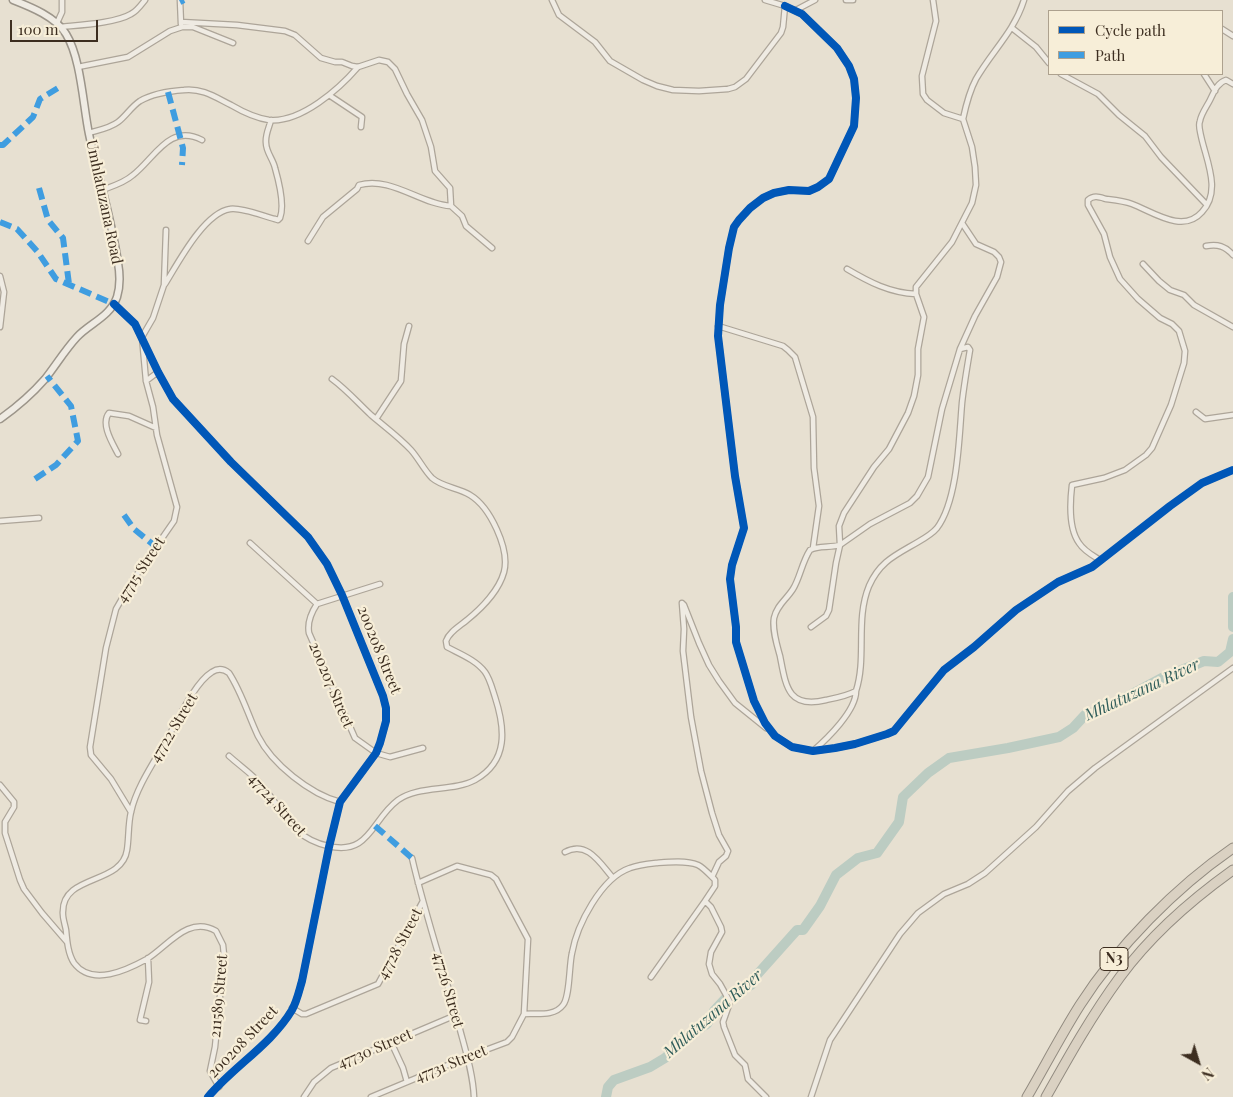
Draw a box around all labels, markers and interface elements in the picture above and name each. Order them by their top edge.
scale bar [12,10,100,42]
legend [1048,10,1223,75]
text: 100 m [18,19,59,39]
text: Cycle path [1095,20,1166,40]
text: Path [1095,45,1125,65]
street label: Umhlatuzana Road [82,138,126,266]
street label: 47715 Street [113,534,169,606]
street label: 200208 Street [353,603,405,697]
street label: 200207 Street [305,639,357,731]
water label: Mhlatuzana River [1082,655,1202,725]
street label: 47722 Street [146,690,202,766]
street label: 47724 Street [244,770,310,840]
street label: 47728 Street [374,905,426,983]
road number: N3 [1100,948,1128,971]
street label: 47726 Street [429,950,467,1030]
street label: 211589 Street [206,953,232,1039]
water label: Mhlatuzana River [660,966,766,1062]
street label: 200208 Street [204,1002,282,1082]
street label: 47730 Street [335,1025,415,1073]
north arrow [1173,1037,1223,1087]
street label: 47731 Street [413,1041,489,1087]
text: N [1198,1063,1218,1085]

